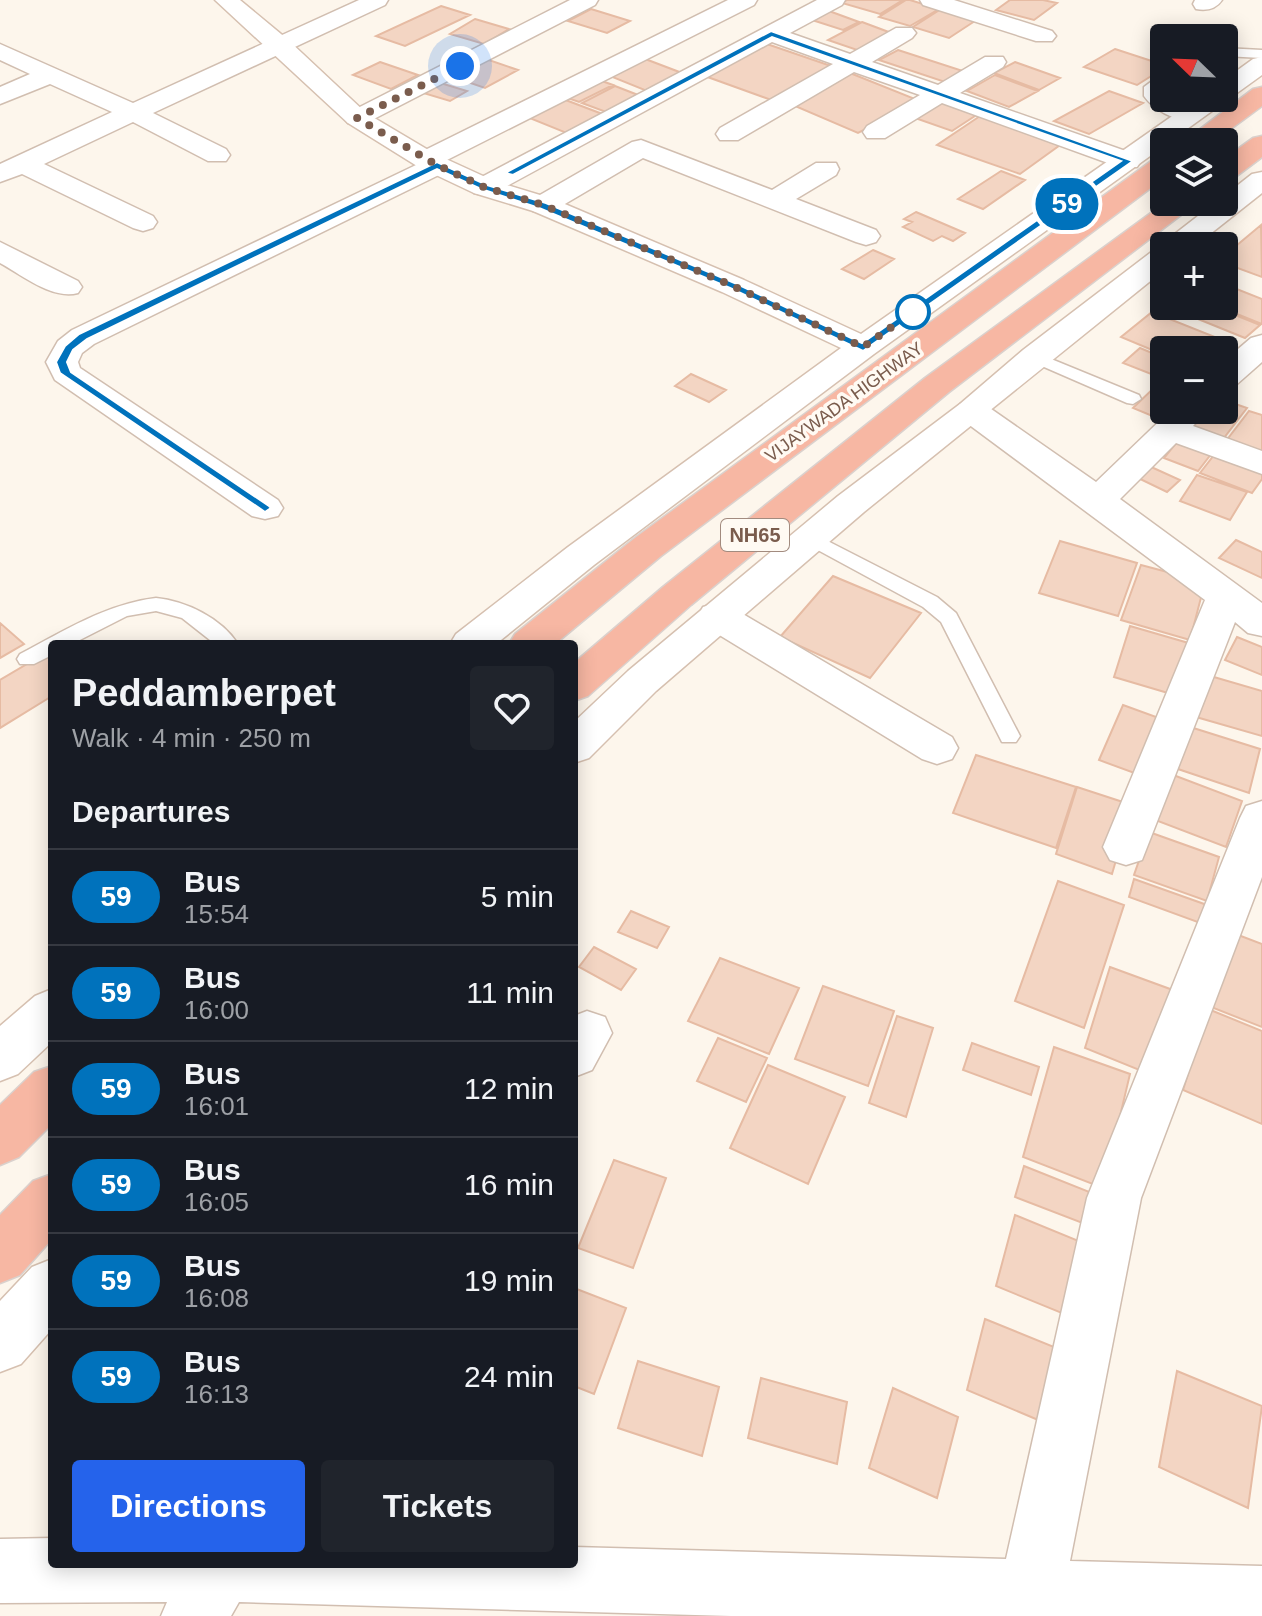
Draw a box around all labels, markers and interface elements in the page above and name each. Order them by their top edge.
north arrow [1150,24,1238,112]
map controls [1150,24,1238,424]
your location [440,46,480,86]
button: layers [1150,128,1238,216]
line badge: 59 [1031,178,1103,230]
text: 59 [1051,188,1083,219]
button: + [1150,232,1238,320]
unlabelled marker [896,295,930,329]
button: − [1150,336,1238,424]
street label: VIJAYWADA HIGHWAY [761,338,927,466]
road number: NH65 [721,519,789,551]
button: heart [470,666,554,750]
text: Peddamberpet [72,672,336,714]
text: Walk · 4 min · 250 m [72,723,311,753]
text: Departures [72,795,230,828]
text: Bus [184,865,241,898]
text: 5 min [481,880,554,913]
text: 59 [100,881,132,912]
text: 15:54 [184,899,249,929]
text: Bus [184,961,241,994]
text: 11 min [466,976,554,1009]
text: 59 [100,977,132,1008]
text: 16:00 [184,995,249,1025]
text: Bus [184,1057,241,1090]
text: 12 min [464,1072,554,1105]
text: 59 [100,1073,132,1104]
text: 16:01 [184,1091,249,1121]
text: Bus [184,1153,241,1186]
text: 16 min [464,1168,554,1201]
text: 59 [100,1169,132,1200]
text: 16:05 [184,1187,249,1217]
text: Bus [184,1249,241,1282]
text: 19 min [464,1264,554,1297]
text: 59 [100,1265,132,1296]
text: 16:08 [184,1283,249,1313]
text: Bus [184,1345,241,1378]
text: 24 min [464,1360,554,1393]
text: 59 [100,1361,132,1392]
text: 16:13 [184,1379,249,1409]
button: Directions [72,1460,305,1552]
button: Tickets [321,1460,554,1552]

